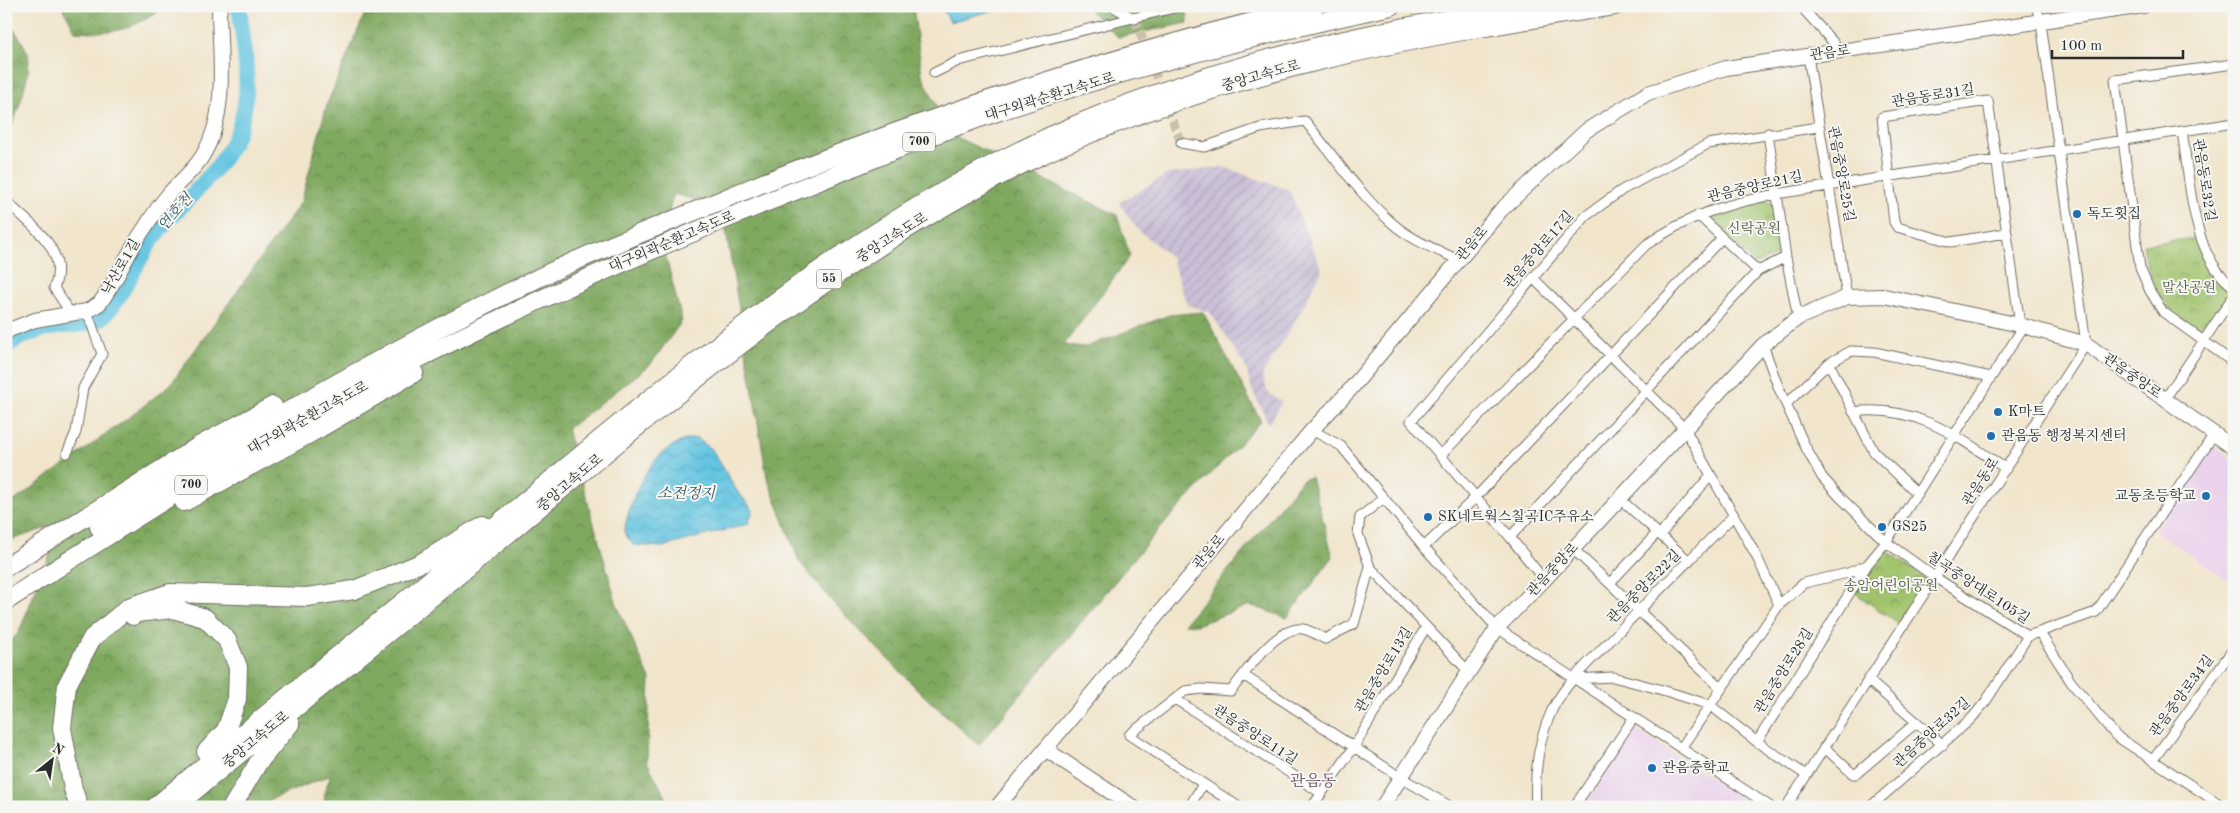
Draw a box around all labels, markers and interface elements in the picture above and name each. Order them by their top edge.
scale bar [2052,28,2184,60]
text: 100 m [2060,39,2102,54]
street label: 관음로 [1809,42,1852,63]
street label: 중앙고속도로 [1220,57,1302,94]
street label: 대구외곽순환고속도로 [983,69,1117,123]
street label: 관음동로31길 [1890,82,1976,109]
street label: 관음중앙로25길 [1826,125,1857,223]
road number: 700 [903,132,935,152]
street label: 관음동로32길 [2191,137,2218,223]
street label: 관음중앙로21길 [1706,168,1804,205]
water label: 연호천 [155,189,197,234]
place label: 독도횟집 [2087,206,2141,221]
street label: 대구외곽순환고속도로 [607,208,737,275]
street label: 관음중앙로17길 [1501,208,1576,291]
marker: 독도횟집 [2071,208,2083,220]
street label: 중앙고속도로 [853,209,931,265]
park label: 신락공원 [1727,221,1781,236]
street label: 관음로 [1453,223,1491,264]
street label: 낙산로1길 [99,236,143,297]
road number: 55 [816,270,842,288]
park label: 말산공원 [2162,280,2216,295]
street label: 관음중앙로 [2100,350,2165,401]
street label: 대구외곽순환고속도로 [245,378,371,457]
place label: K마트 [2008,404,2046,419]
marker: K마트 [1992,406,2004,418]
place label: 관음동 행정복지센터 [2001,428,2127,443]
marker: 관음동 행정복지센터 [1985,430,1997,442]
street label: 중앙고속도로 [534,450,606,514]
street label: 관음동로 [1960,455,2002,509]
road number: 700 [175,476,207,494]
water label: 소전정지 [657,485,716,502]
place label: 교동초등학교 [2115,488,2196,503]
marker: 교동초등학교 [2200,490,2212,502]
place label: SK네트웍스칠곡IC주유소 [1438,509,1594,524]
marker: SK네트웍스칠곡IC주유소 [1422,511,1434,523]
place label: GS25 [1892,520,1927,534]
marker: GS25 [1876,521,1888,533]
street label: 관음로 [1190,531,1228,572]
street label: 관음중앙로 [1524,539,1582,600]
street label: 관음중앙로22길 [1604,547,1683,626]
street label: 칠곡중앙대로105길 [1924,549,2032,626]
park label: 송암어린이공원 [1844,578,1938,593]
street label: 관음중앙로13길 [1352,624,1415,715]
street label: 관음중앙로28길 [1751,625,1816,716]
street label: 관음중앙로34길 [2147,652,2216,740]
street label: 관음중앙로32길 [1890,694,1973,771]
street label: 관음중앙로11길 [1210,702,1300,767]
street label: 중앙고속도로 [219,708,292,771]
north arrow [28,736,78,786]
text: N [50,741,66,758]
place label: 관음중학교 [1662,760,1730,775]
marker: 관음중학교 [1646,762,1658,774]
district label: 관음동 [1290,773,1337,790]

